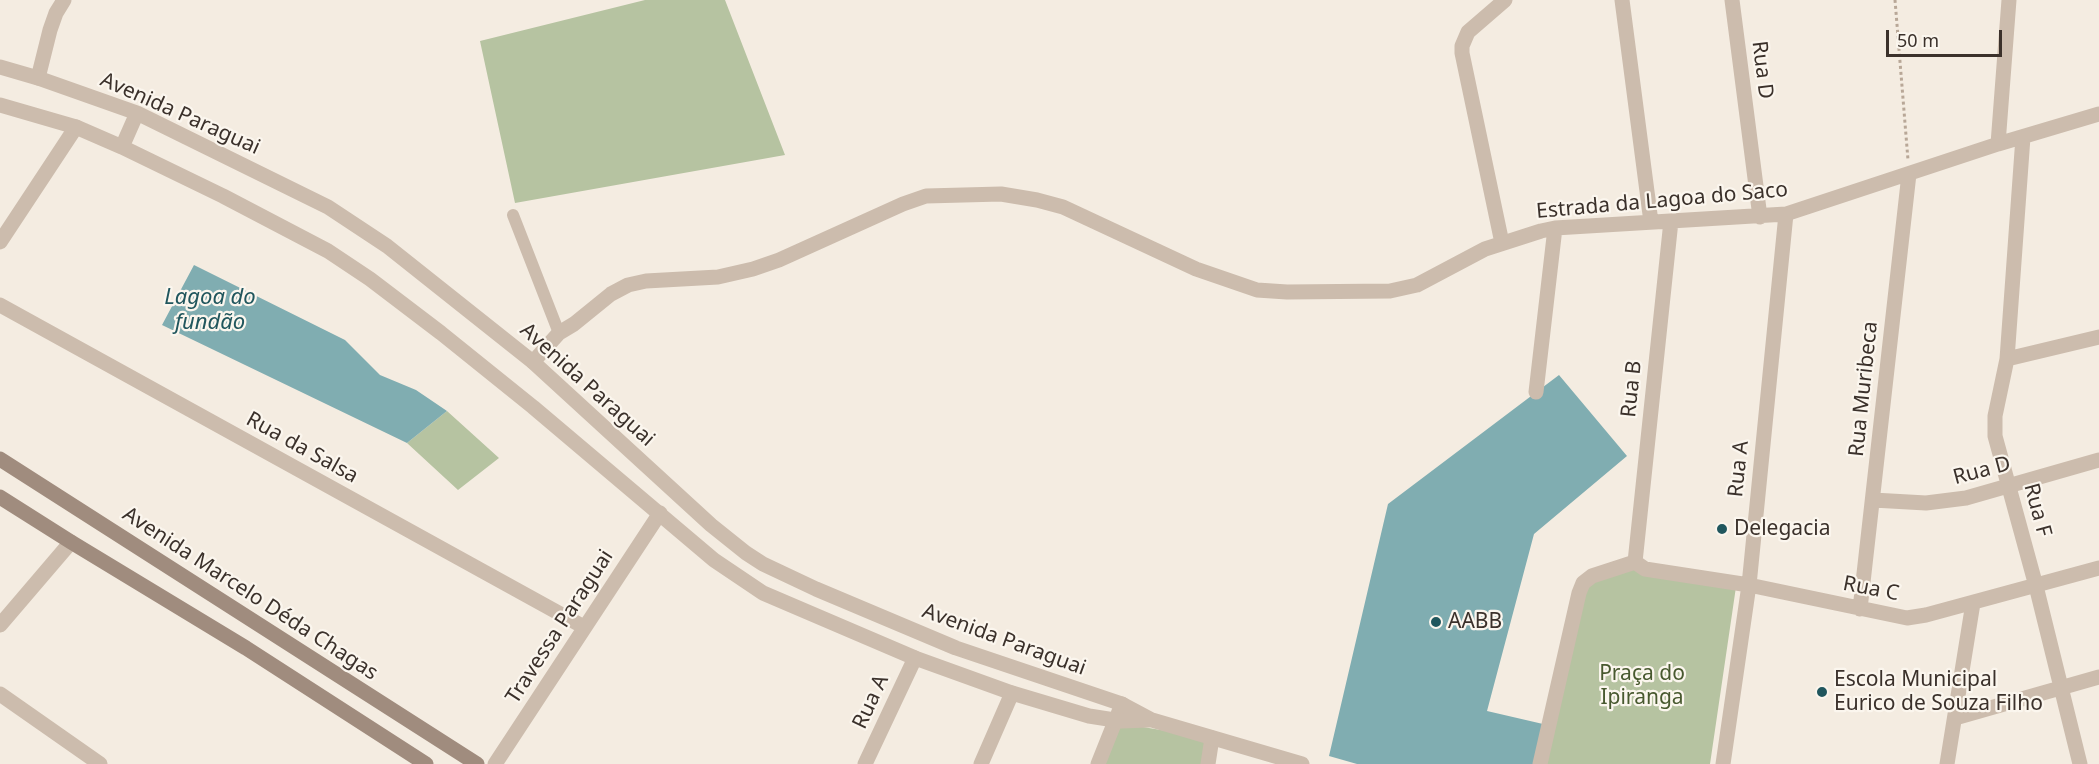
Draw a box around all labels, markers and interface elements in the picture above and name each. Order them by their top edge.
scale bar [1889,18,2004,56]
text: 50 m [1897,28,1939,52]
street label: Rua D [1746,39,1778,101]
street label: Avenida Paraguai [96,67,264,161]
street label: Estrada da Lagoa do Saco [1535,177,1789,225]
water label: Lagoa do fundão [164,285,256,336]
street label: Avenida Paraguai [515,318,659,452]
street label: Rua Muribeca [1844,320,1884,458]
street label: Rua B [1616,359,1648,419]
street label: Rua da Salsa [242,407,362,489]
street label: Rua A [1724,439,1754,499]
street label: Rua D [1950,451,2014,491]
street label: Rua F [2018,481,2056,539]
street label: Avenida Marcelo Déda Chagas [118,502,382,686]
place label: Delegacia [1734,516,1830,542]
marker: Delegacia [1715,522,1729,536]
street label: Travessa Paraguai [501,545,619,709]
street label: Rua C [1841,571,1901,607]
street label: Avenida Paraguai [919,599,1089,681]
place label: AABB [1448,609,1502,635]
marker: AABB [1429,615,1443,629]
park label: Praça do Ipiranga [1599,661,1685,711]
place label: Escola Municipal Eurico de Souza Filho [1834,667,2043,717]
street label: Rua A [848,671,894,733]
marker: Escola Municipal Eurico de Souza Filho [1815,685,1829,699]

